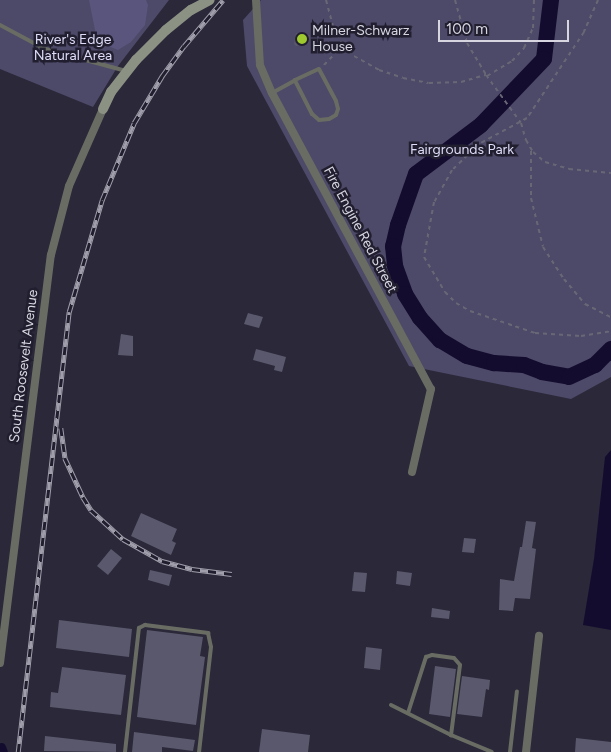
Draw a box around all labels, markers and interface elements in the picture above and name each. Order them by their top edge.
scale bar [441,10,572,42]
text: 100 m [446,20,488,38]
place label: Milner-Schwarz House [312,23,410,56]
park label: River's Edge Natural Area [34,32,112,64]
marker: Milner-Schwarz House [296,33,308,45]
park label: Fairgrounds Park [410,142,514,158]
street label: Fire Engine Red Street [320,164,400,296]
street label: South Roosevelt Avenue [6,289,42,443]

